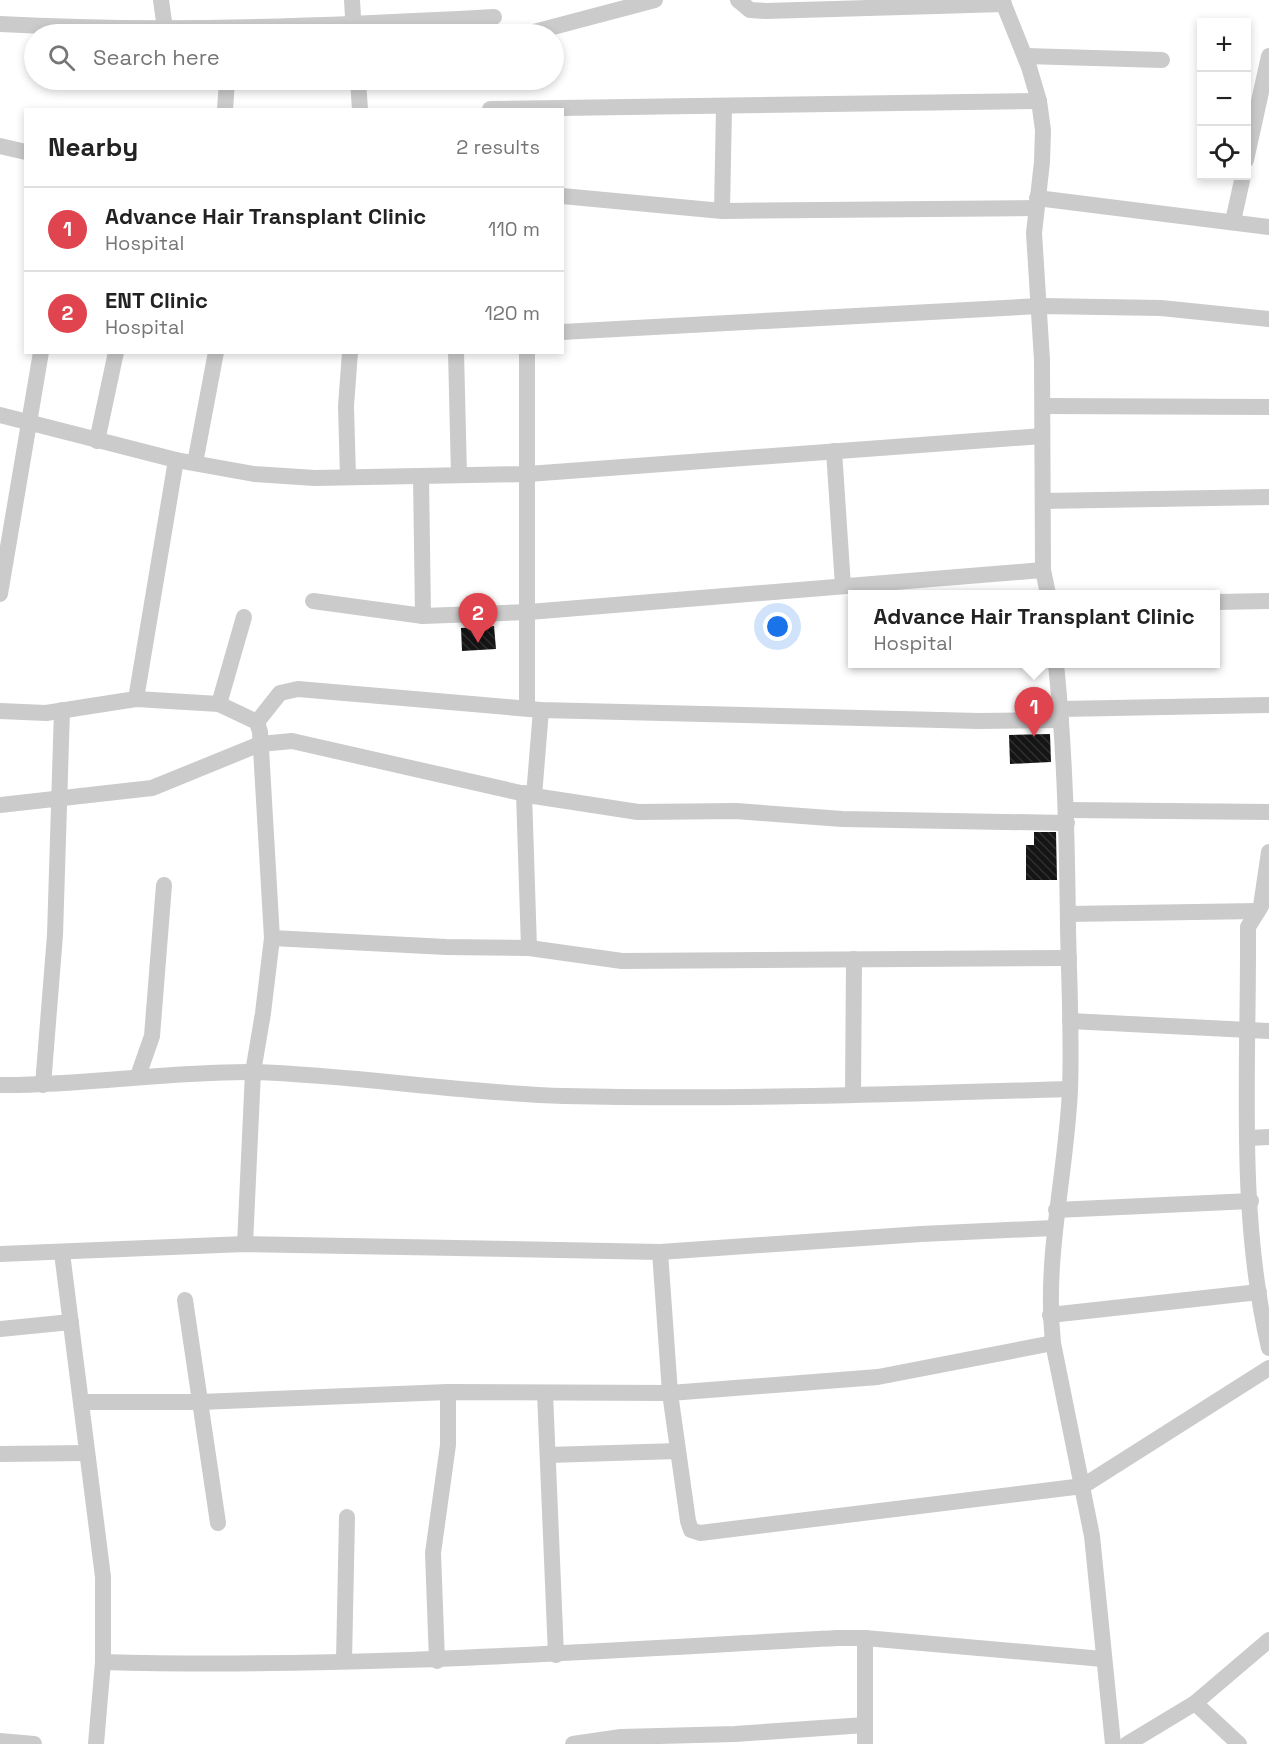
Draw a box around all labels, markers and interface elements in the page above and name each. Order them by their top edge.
map controls [1197,18,1251,180]
button: + [1197,18,1251,72]
search box [24,24,564,90]
icon: search [45,41,78,74]
text: Search here [93,43,220,71]
button: − [1197,72,1251,126]
button: locate [1197,126,1251,180]
text: Nearby [48,130,138,164]
text: 2 results [456,134,540,160]
text: Advance Hair Transplant Clinic [105,202,426,230]
text: 1 [63,216,72,242]
text: 110 m [488,216,540,242]
text: Hospital [105,230,184,256]
text: ENT Clinic [105,286,208,314]
text: 2 [62,300,73,326]
text: 120 m [484,300,540,326]
text: Hospital [105,314,184,340]
popup [848,590,1220,668]
pin: 2 [458,594,498,643]
text: Advance Hair Transplant Clinic [873,602,1195,630]
your location [763,612,792,641]
text: Hospital [873,630,953,656]
pin: 1 [1014,688,1054,737]

